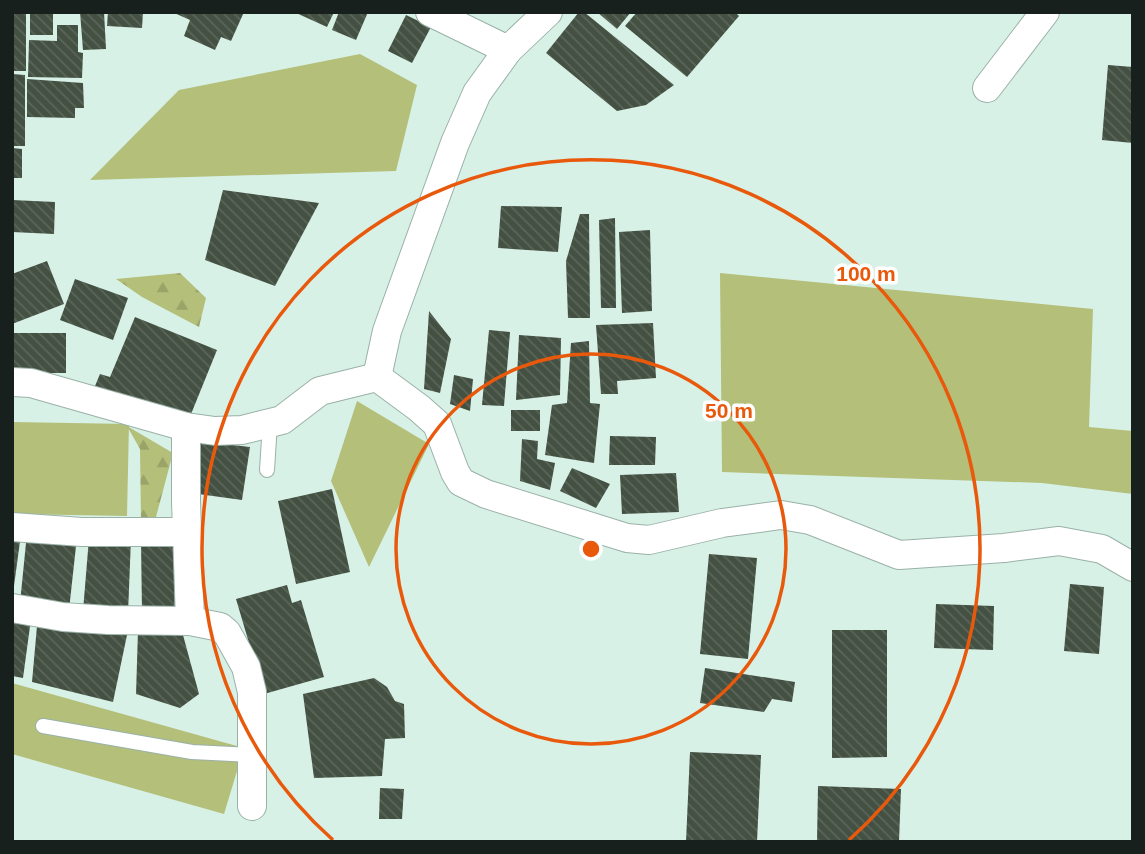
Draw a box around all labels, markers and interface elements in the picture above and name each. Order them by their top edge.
text: 100 m [836,262,896,285]
text: 50 m [705,399,753,422]
centre of rings [579,537,603,561]

